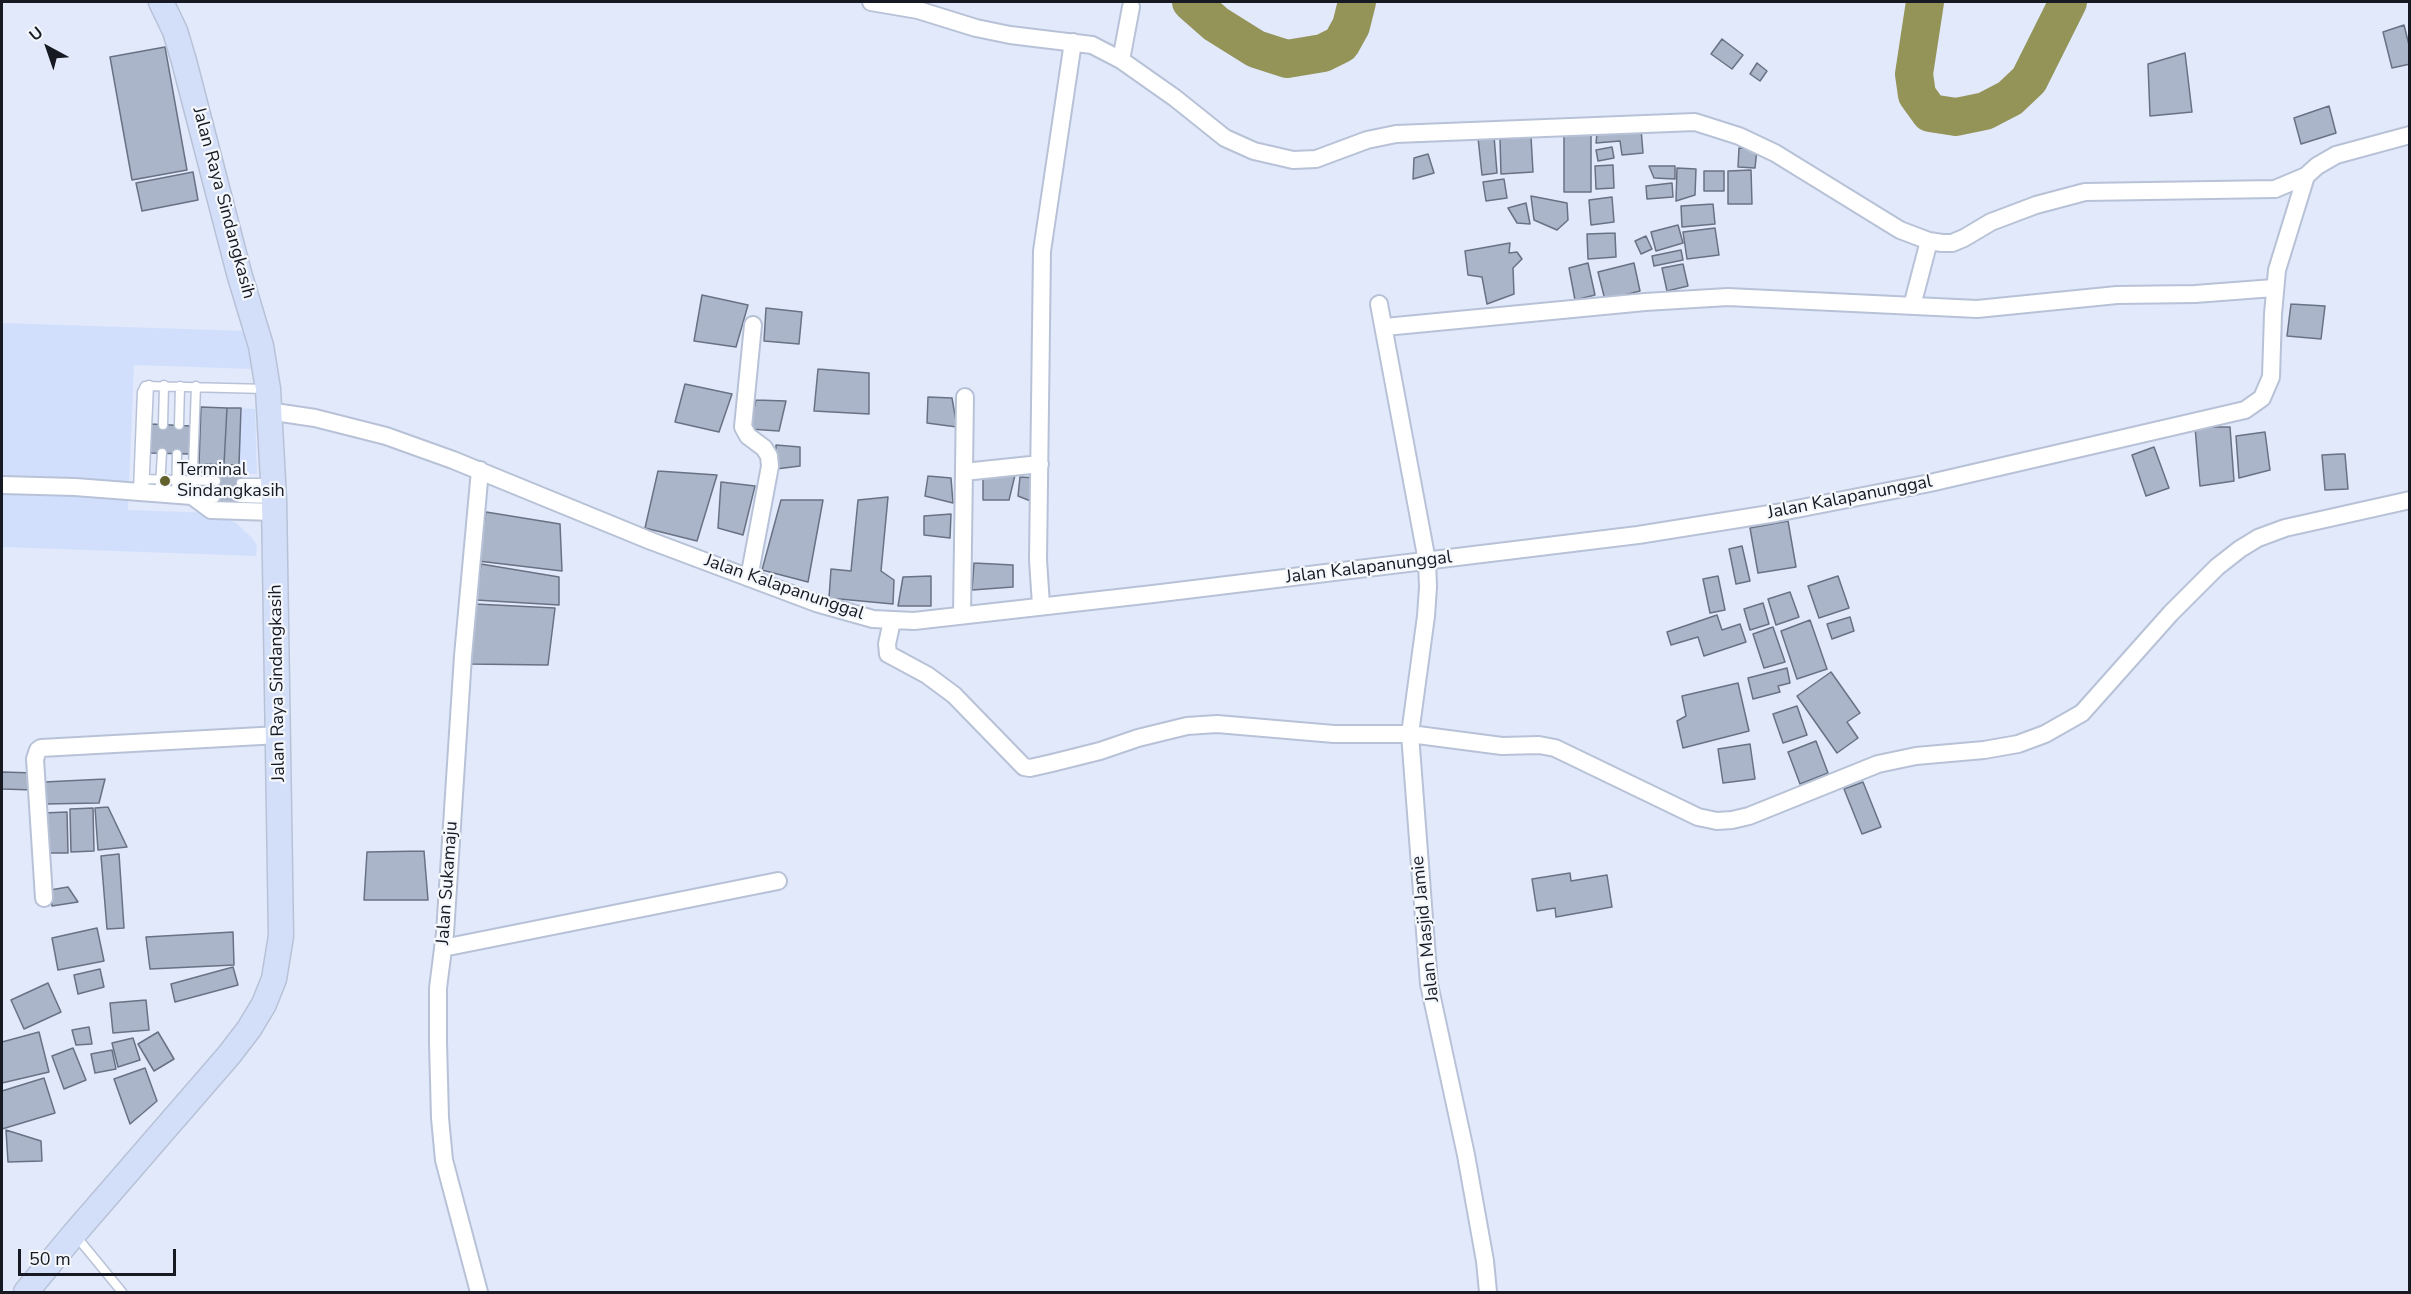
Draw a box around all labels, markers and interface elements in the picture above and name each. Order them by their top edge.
north arrow [18,18,78,78]
text: U [25,22,48,46]
street label: Jalan Raya Sindangkasih [187,105,259,301]
place label: Terminal Sindangkasih [177,460,285,502]
street label: Jalan Kalapanunggal [1766,471,1934,525]
marker: Terminal Sindangkasih [158,474,172,488]
street label: Jalan Kalapanunggal [1285,547,1453,589]
street label: Jalan Kalapanunggal [701,551,867,625]
street label: Jalan Raya Sindangkasih [265,584,291,782]
street label: Jalan Sukamaju [433,820,463,946]
street label: Jalan Masjid Jamie [1408,855,1444,1003]
scale bar [21,1237,178,1275]
text: 50 m [29,1247,71,1271]

